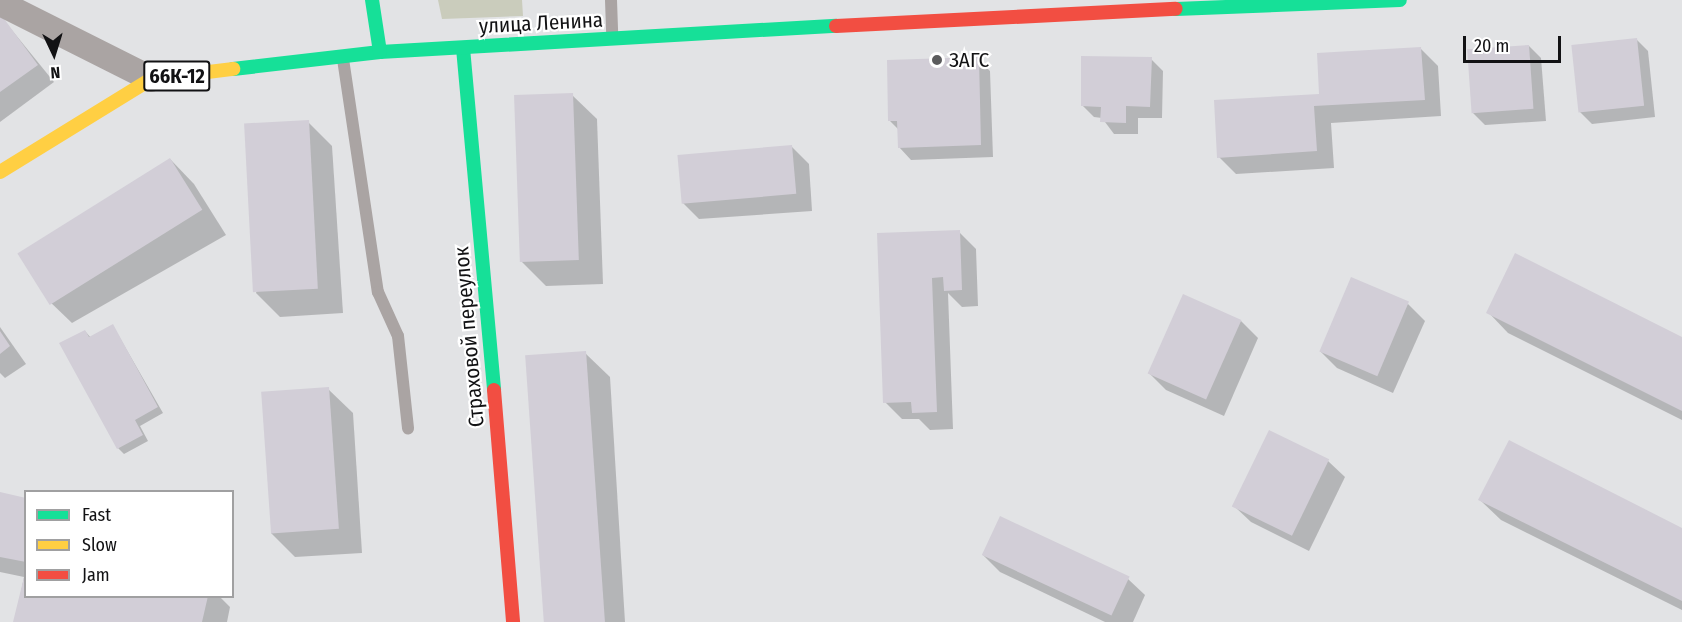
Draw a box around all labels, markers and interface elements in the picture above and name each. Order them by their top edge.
street label: улица Ленина [478,7,604,39]
north arrow [24,24,84,84]
scale bar [1466,24,1564,62]
text: 20 m [1474,35,1509,57]
place label: ЗАГС [949,47,989,73]
marker: ЗАГС [930,53,944,67]
road number: 66К-12 [142,59,212,93]
text: N [50,63,61,82]
street label: Страховой переулок [449,246,489,428]
legend [24,490,234,598]
text: Fast [82,504,111,526]
text: Slow [82,534,117,556]
text: Jam [82,564,110,586]

